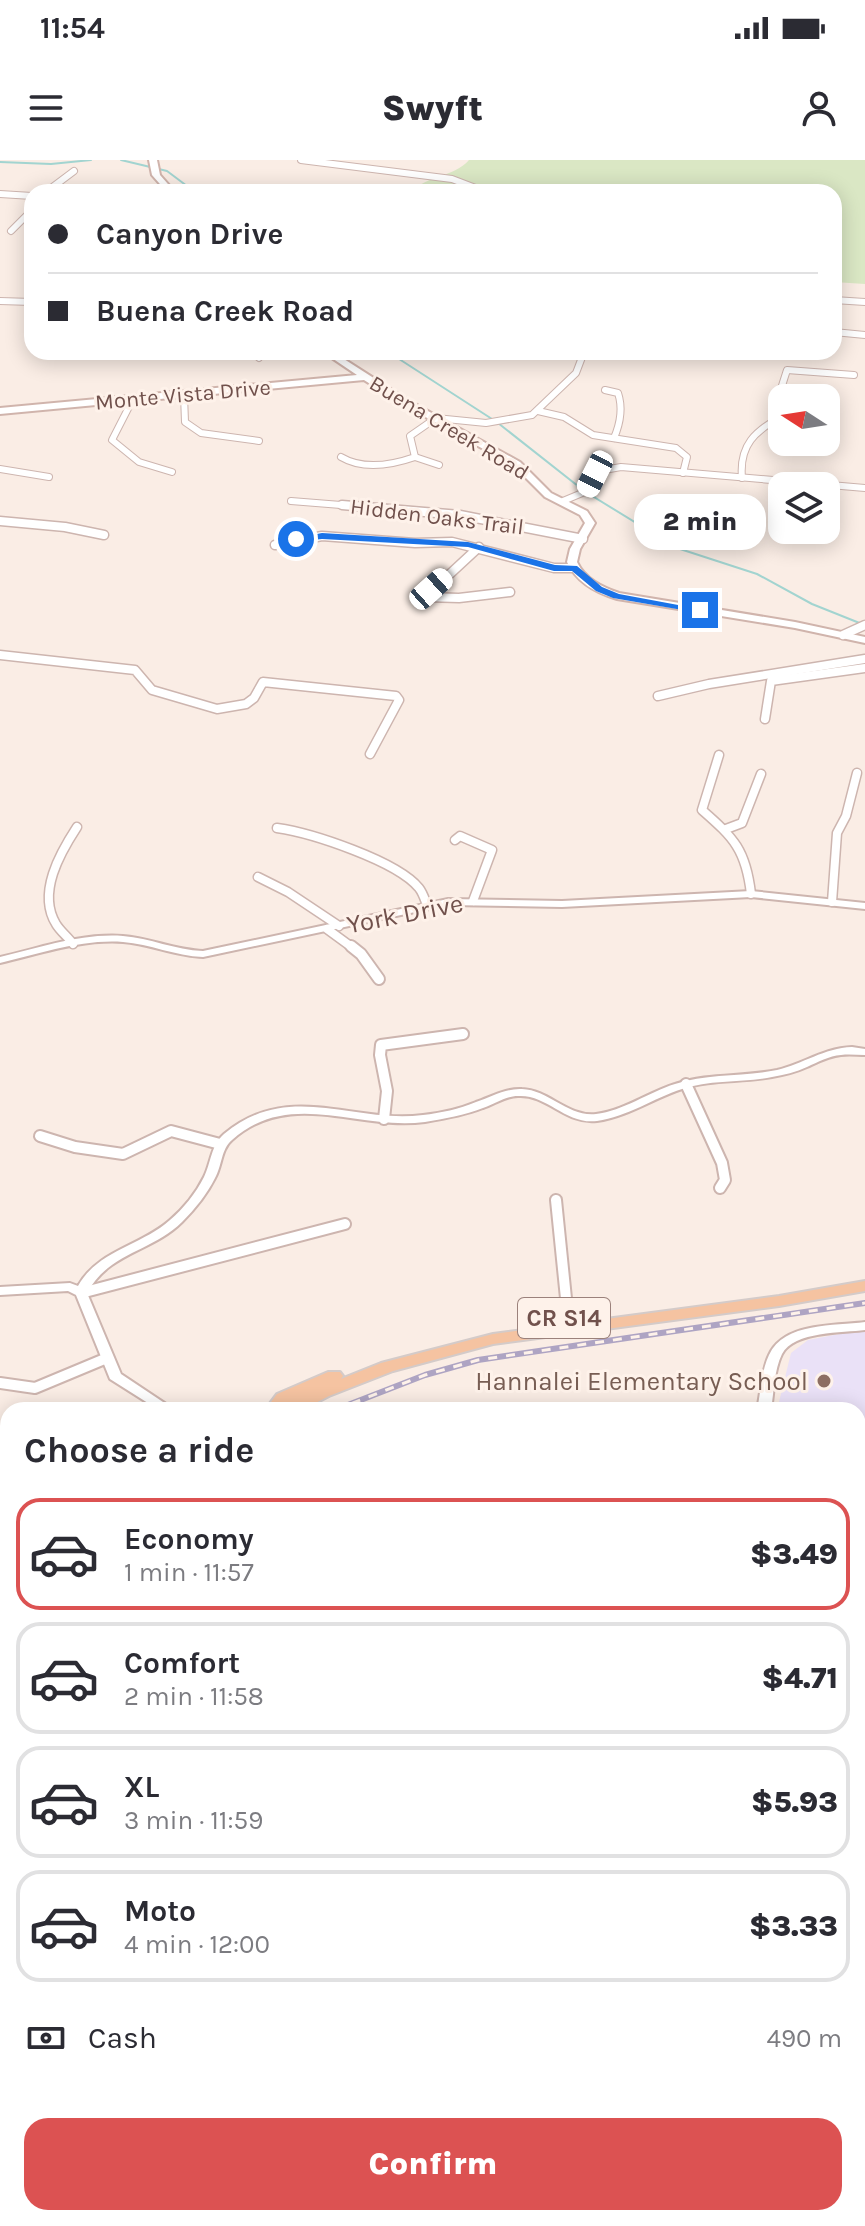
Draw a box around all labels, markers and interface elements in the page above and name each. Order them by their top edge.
text: 11:54 [40,10,105,46]
icon: menu [24,86,68,130]
icon: person [797,86,841,130]
text: Swyft [382,87,483,129]
text: Canyon Drive [96,216,283,252]
text: Buena Creek Road [96,293,354,329]
street label: Buena Creek Road [365,370,533,486]
street label: Monte Vista Drive [94,374,272,416]
north arrow [768,384,840,456]
map controls [768,384,840,544]
car [573,447,617,501]
button: layers [768,472,840,544]
street label: Hidden Oaks Trail [349,493,525,541]
callout: 2 min [634,494,766,550]
text: 2 min [663,506,737,537]
route start [278,521,314,557]
car [405,564,457,614]
route end [682,592,718,628]
street label: York Drive [344,888,466,940]
road number: CR S14 [518,1298,610,1338]
place label: Hannalei Elementary School [475,1366,808,1397]
marker: Hannalei Elementary School [815,1372,833,1390]
text: Choose a ride [24,1429,254,1471]
icon: car [28,1518,100,1590]
text: Economy [124,1521,254,1557]
text: $3.49 [750,1536,838,1572]
text: 1 min · 11:57 [124,1557,254,1588]
icon: car [28,1642,100,1714]
text: Comfort [124,1645,240,1681]
text: $4.71 [762,1660,838,1696]
text: 2 min · 11:58 [124,1681,264,1712]
icon: car [28,1766,100,1838]
text: XL [124,1769,159,1805]
text: $5.93 [751,1784,838,1820]
text: 3 min · 11:59 [124,1805,263,1836]
icon: car [28,1890,100,1962]
text: Moto [124,1893,196,1929]
text: $3.33 [749,1908,838,1944]
text: 4 min · 12:00 [124,1929,270,1960]
icon: cash [24,2016,68,2060]
text: Cash [88,2020,157,2056]
text: 490 m [766,2023,842,2054]
button: Confirm [24,2118,842,2210]

